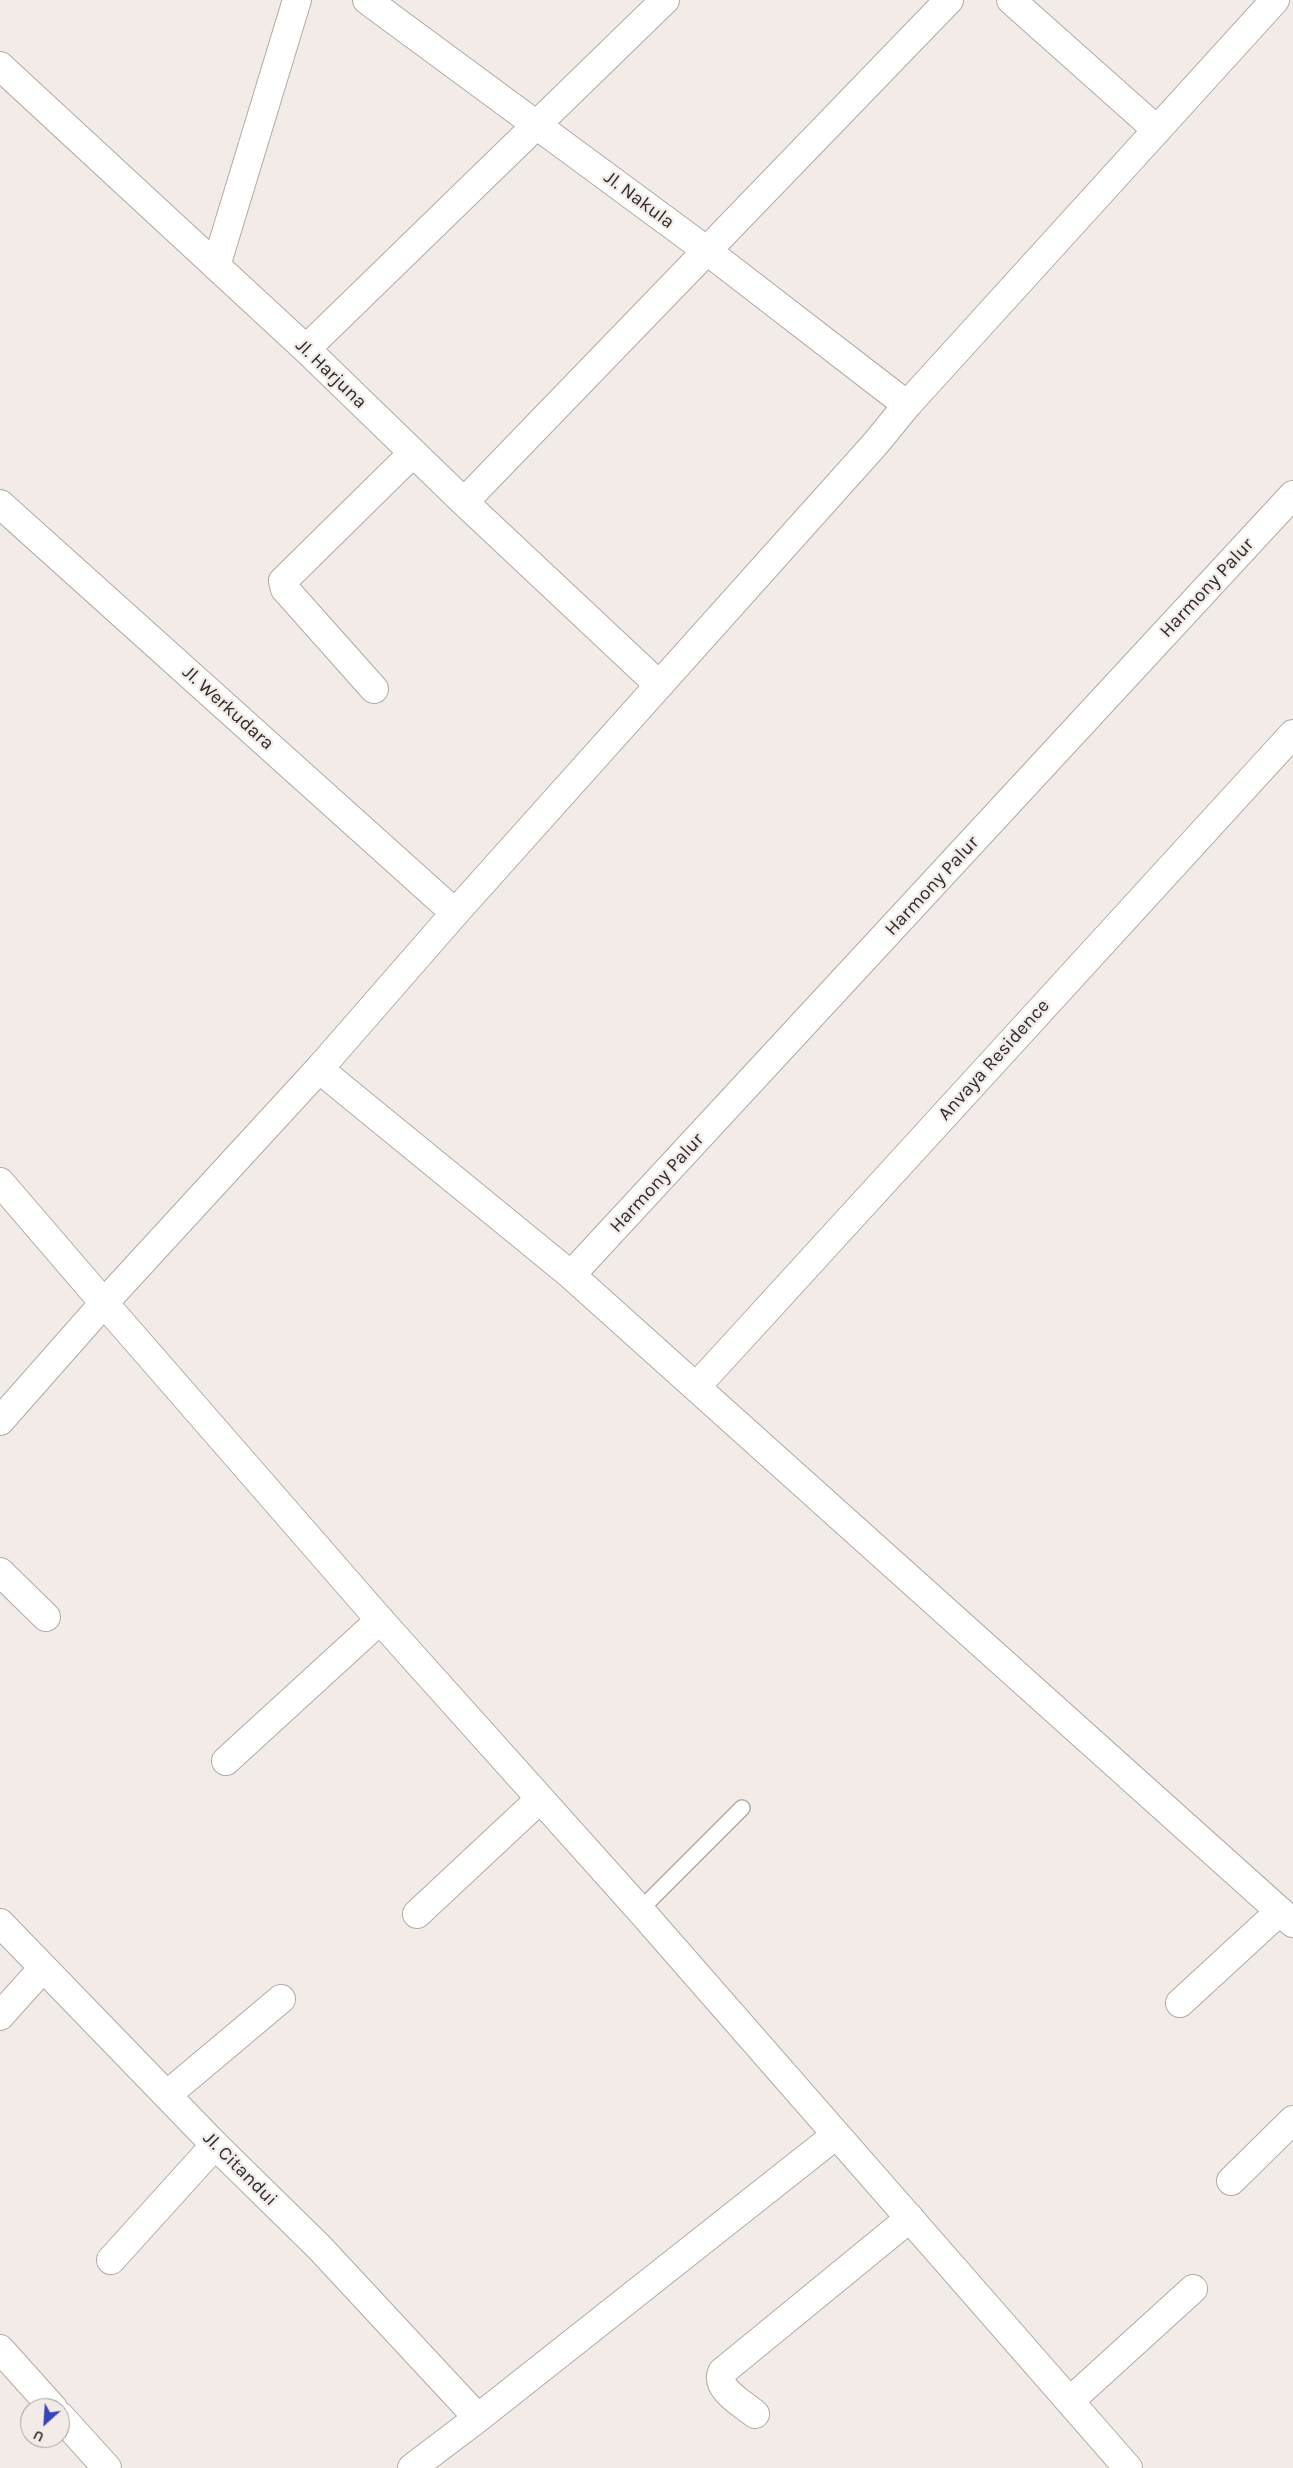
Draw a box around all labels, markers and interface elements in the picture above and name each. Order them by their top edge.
street label: Jl. Nakula [599,166,679,234]
street label: Jl. Harjuna [291,334,371,414]
street label: Harmony Palur [1155,534,1259,642]
street label: Jl. Werkudara [178,661,278,755]
street label: Harmony Palur [880,832,984,940]
street label: Anvaya Residence [934,995,1054,1125]
street label: Harmony Palur [605,1129,709,1237]
street label: Jl. Citandui [198,2127,282,2211]
north arrow [20,2398,70,2448]
text: U [31,2426,47,2446]

